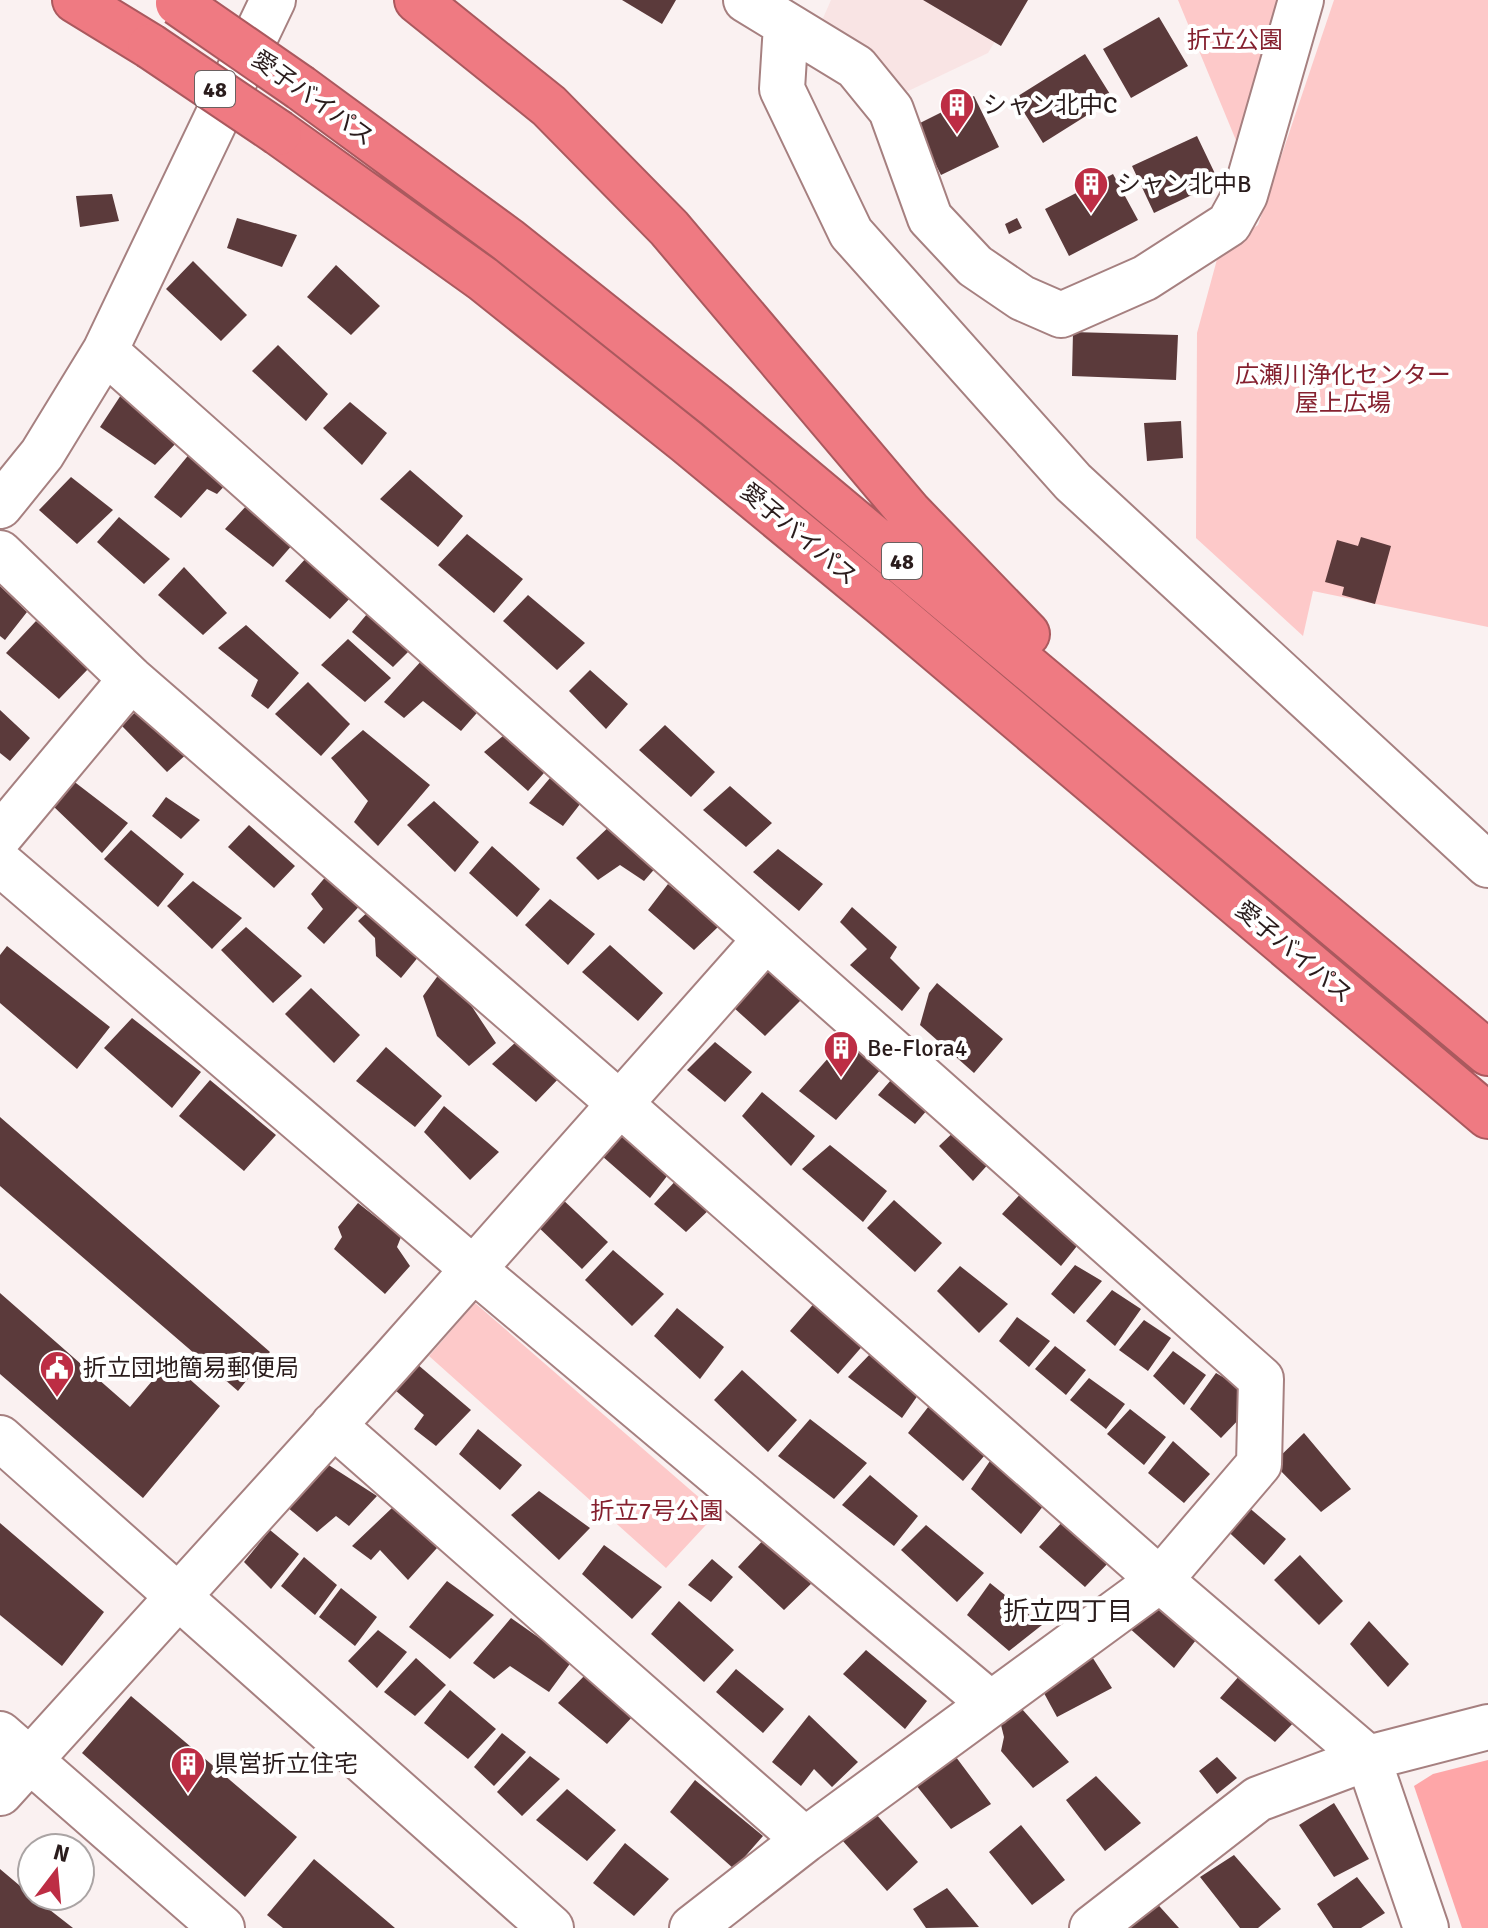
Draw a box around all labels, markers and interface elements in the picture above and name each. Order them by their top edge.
park label: 折立公園 [1187,25,1283,55]
street label: 愛子バイパス [246,44,380,152]
road number: 48 [195,71,235,107]
building icon: シャン北中C [938,86,976,136]
place label: シャン北中C [983,90,1117,120]
building icon: シャン北中B [1072,165,1110,215]
place label: シャン北中B [1117,169,1252,199]
park label: 広瀬川浄化センター 屋上広場 [1235,360,1451,418]
street label: 愛子バイパス [734,476,864,592]
road number: 48 [882,543,922,579]
street label: 愛子バイパス [1229,894,1359,1010]
building icon: Be-Flora4 [822,1029,860,1079]
place label: Be-Flora4 [867,1033,968,1063]
public building icon: 折立団地簡易郵便局 [38,1349,76,1399]
place label: 折立団地簡易郵便局 [83,1353,299,1383]
park label: 折立7号公園 [591,1496,723,1526]
district label: 折立四丁目 [1003,1596,1133,1628]
building icon: 県営折立住宅 [169,1745,207,1795]
place label: 県営折立住宅 [214,1749,358,1779]
north arrow [16,1832,96,1912]
text: N [50,1838,72,1868]

